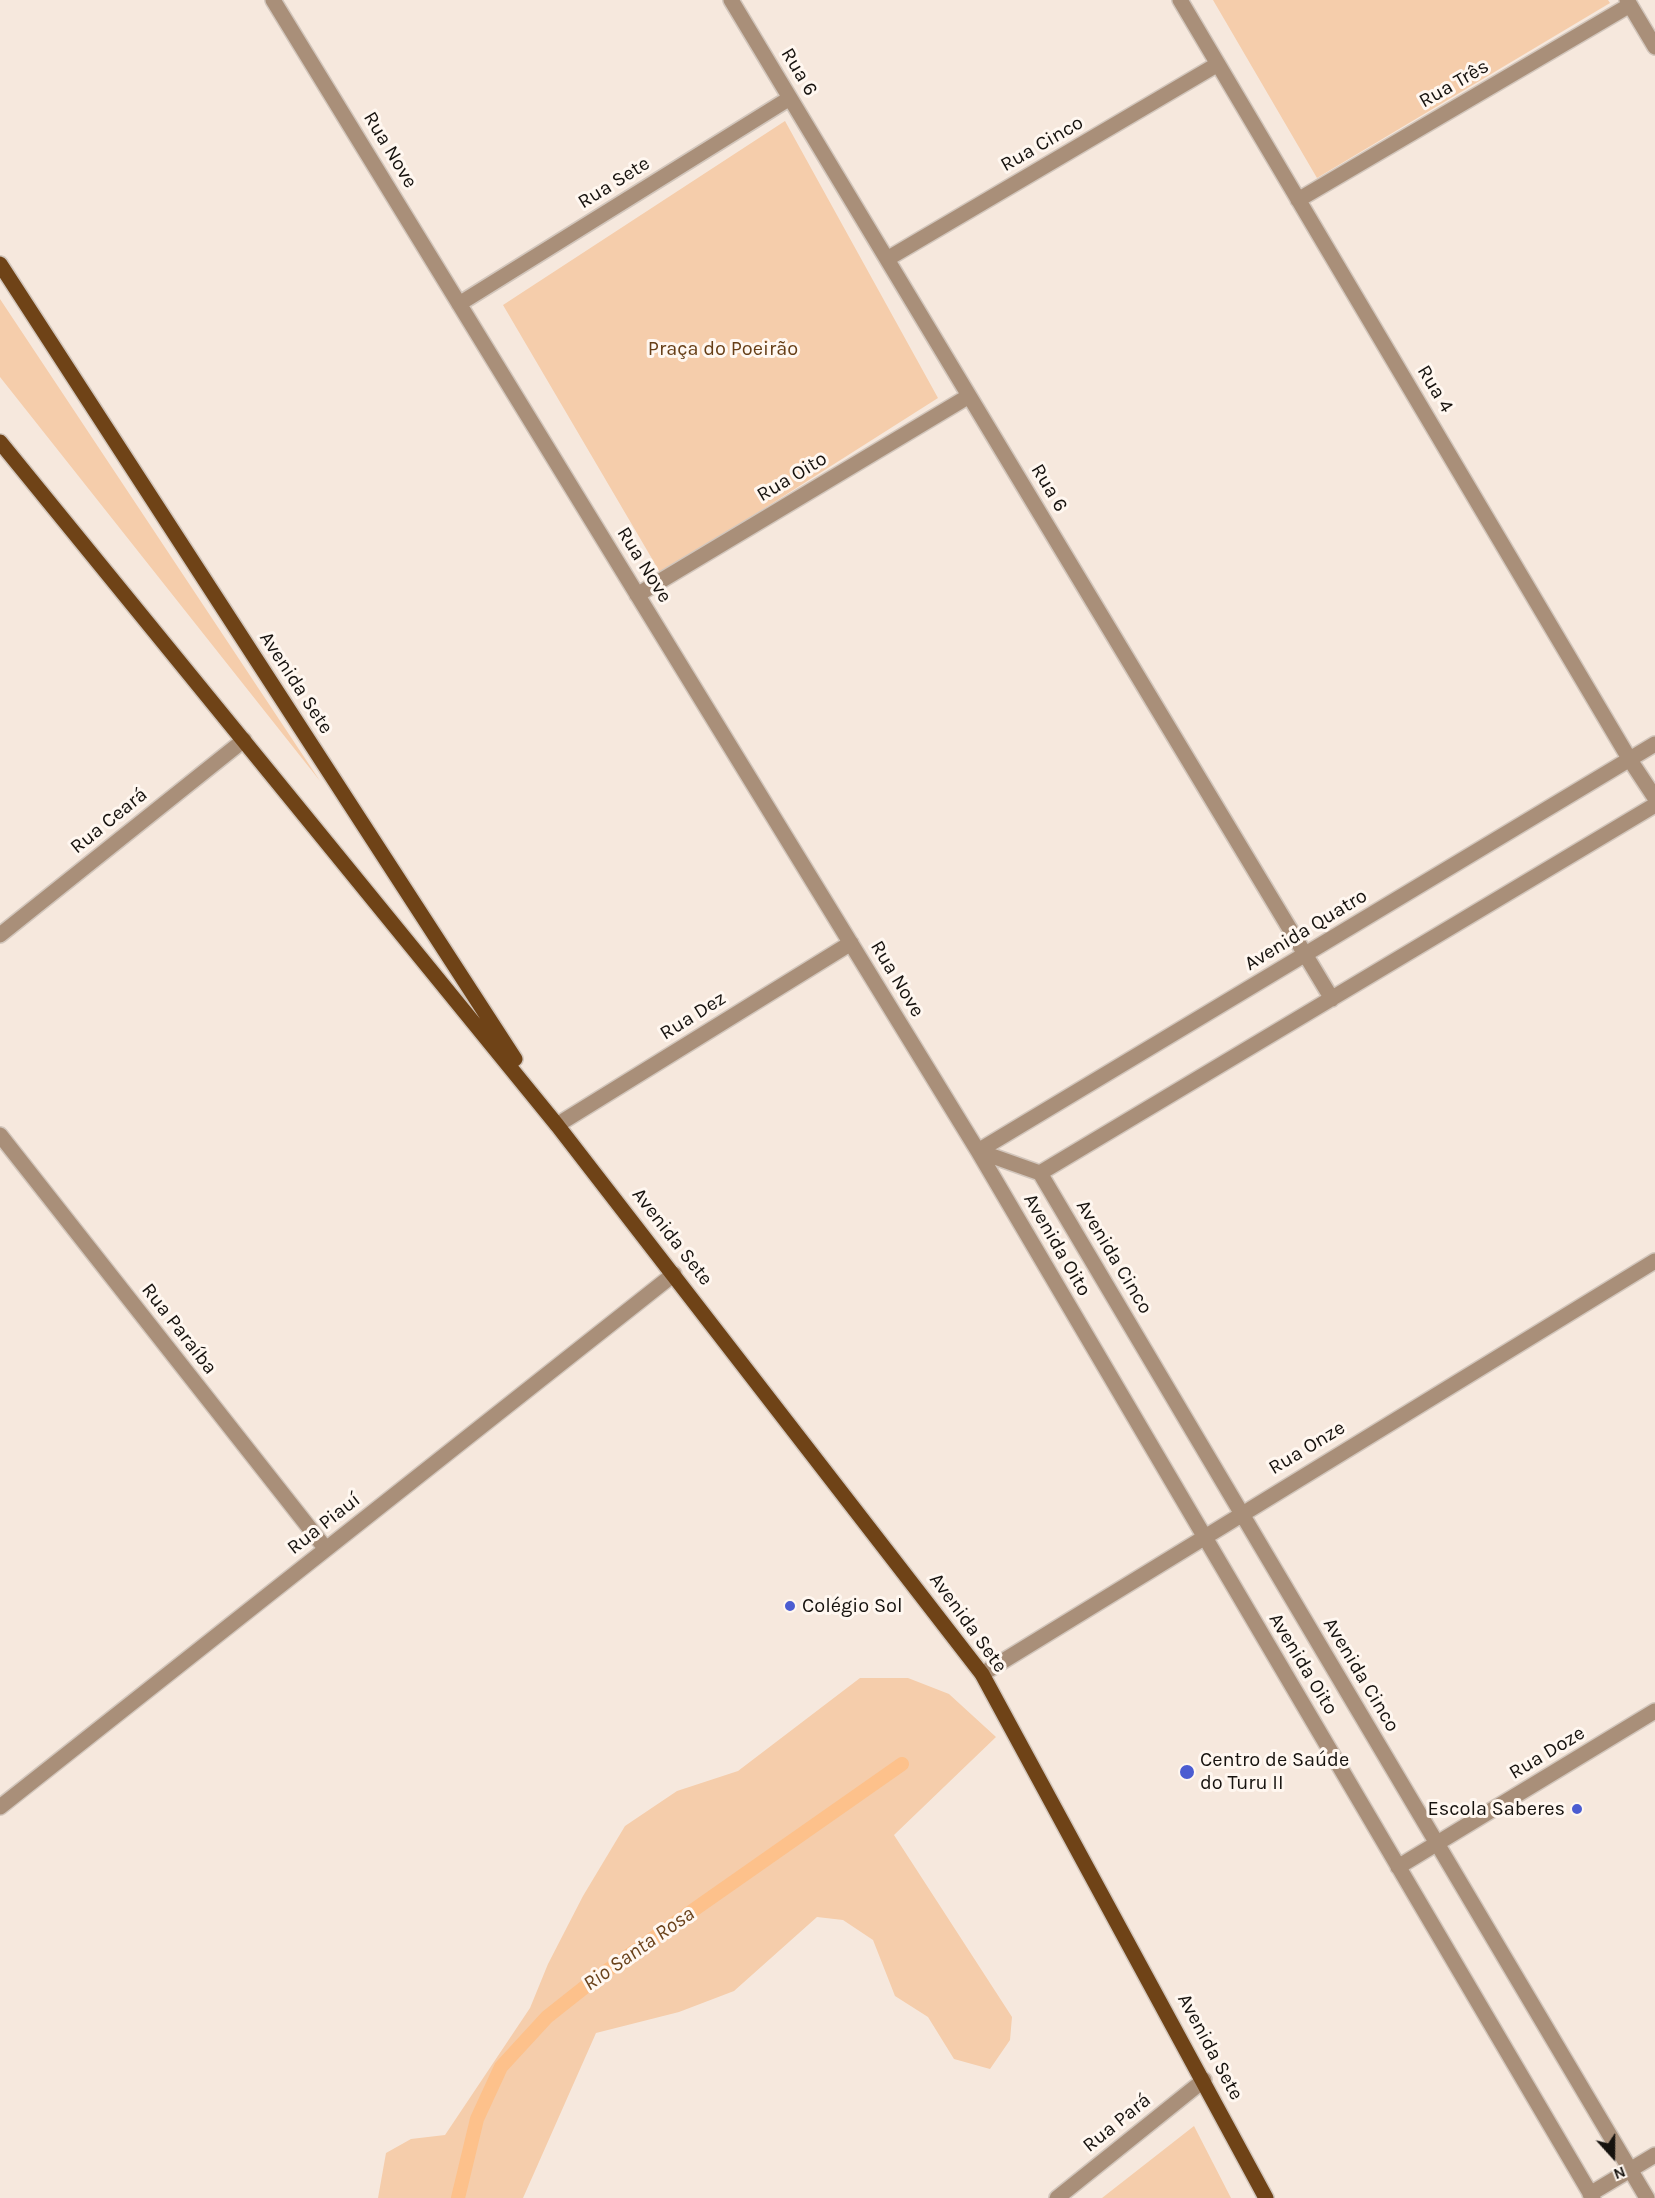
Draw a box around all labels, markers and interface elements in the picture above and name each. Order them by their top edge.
street label: Rua 6 [775,44,823,100]
street label: Rua Três [1415,54,1493,114]
street label: Rua Nove [358,107,422,193]
street label: Rua Cinco [996,111,1088,177]
street label: Rua Sete [574,152,654,214]
park label: Praça do Poeirão [648,337,798,361]
street label: Rua 4 [1412,361,1458,417]
street label: Rua Oito [753,447,831,507]
street label: Rua 6 [1025,460,1073,516]
street label: Rua Nove [611,523,677,607]
street label: Avenida Sete [254,627,338,739]
street label: Rua Ceará [66,783,152,859]
street label: Avenida Quatro [1240,884,1372,976]
street label: Rua Nove [865,936,929,1022]
street label: Rua Dez [656,986,730,1046]
street label: Avenida Sete [626,1183,718,1291]
street label: Avenida Oito [1018,1189,1096,1301]
street label: Avenida Cinco [1071,1196,1157,1318]
street label: Rua Paraíba [136,1279,222,1379]
street label: Rua Onze [1264,1416,1350,1480]
street label: Rua Piauí [283,1488,365,1560]
street label: Avenida Sete [924,1569,1012,1677]
place label: Colégio Sol [802,1594,903,1618]
marker: Colégio Sol [783,1599,797,1613]
street label: Avenida Oito [1263,1609,1343,1719]
street label: Avenida Cinco [1318,1614,1404,1736]
street label: Rua Doze [1505,1721,1589,1785]
place label: Centro de Saúde do Turu II [1200,1748,1349,1795]
marker: Centro de Saúde do Turu II [1178,1763,1196,1781]
place label: Escola Saberes [1427,1797,1565,1821]
marker: Escola Saberes [1570,1802,1584,1816]
water label: Rio Santa Rosa [579,1901,699,1997]
street label: Avenida Sete [1172,1990,1248,2104]
street label: Rua Pará [1078,2088,1156,2158]
north arrow [1583,2126,1643,2186]
text: N [1611,2162,1628,2184]

